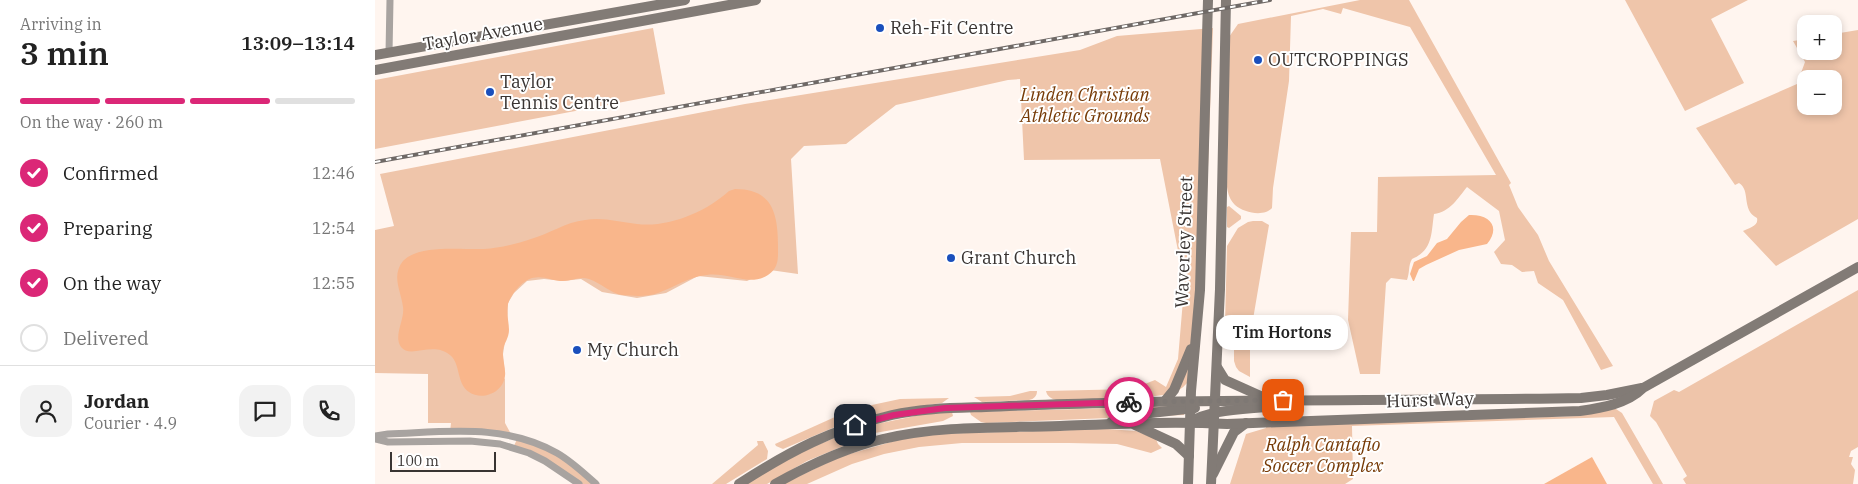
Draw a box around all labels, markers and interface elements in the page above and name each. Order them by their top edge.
street label: Taylor Avenue [421,12,545,55]
text: Arriving in [20,14,102,34]
map controls [1797,15,1842,115]
button: + [1797,15,1842,60]
place label: Reh-Fit Centre [890,16,1013,39]
marker: Reh-Fit Centre [874,22,886,34]
text: 13:09–13:14 [241,31,355,55]
text: 3 min [20,32,109,74]
place label: OUTCROPPINGS [1268,48,1409,71]
marker: OUTCROPPINGS [1252,54,1264,66]
place label: Taylor Tennis Centre [500,70,619,114]
button: − [1797,70,1842,115]
park label: Linden Christian Athletic Grounds [1019,83,1150,127]
marker: Taylor Tennis Centre [484,86,496,98]
text: On the way · 260 m [20,112,163,132]
icon: check [20,159,48,187]
text: Confirmed [63,161,158,185]
text: 12:46 [312,163,355,183]
street label: Waverley Street [1170,175,1197,308]
icon: check [20,214,48,242]
text: Preparing [63,216,152,240]
text: 12:54 [312,218,355,238]
place label: Grant Church [961,246,1076,269]
marker: Grant Church [945,252,957,264]
icon: check [20,269,48,297]
text: On the way [63,271,161,295]
text: 12:55 [312,273,355,293]
callout: Tim Hortons [1217,315,1349,350]
text: Tim Hortons [1232,322,1332,342]
text: Delivered [63,326,149,350]
place label: My Church [587,338,679,361]
marker: My Church [571,344,583,356]
courier [1104,377,1154,427]
pin [1262,379,1304,421]
button: person [20,385,72,437]
button: chat [239,385,291,437]
button: phone [303,385,355,437]
icon: bag [1269,386,1297,414]
street label: Hurst Way [1386,386,1475,413]
icon: bike [1115,388,1143,416]
text: Jordan [84,389,149,413]
pin [834,404,876,446]
icon: home [841,411,869,439]
text: Courier · 4.9 [84,413,177,433]
park label: Ralph Cantafio Soccer Complex [1262,433,1384,477]
scale bar [390,449,496,472]
text: 100 m [397,452,439,470]

